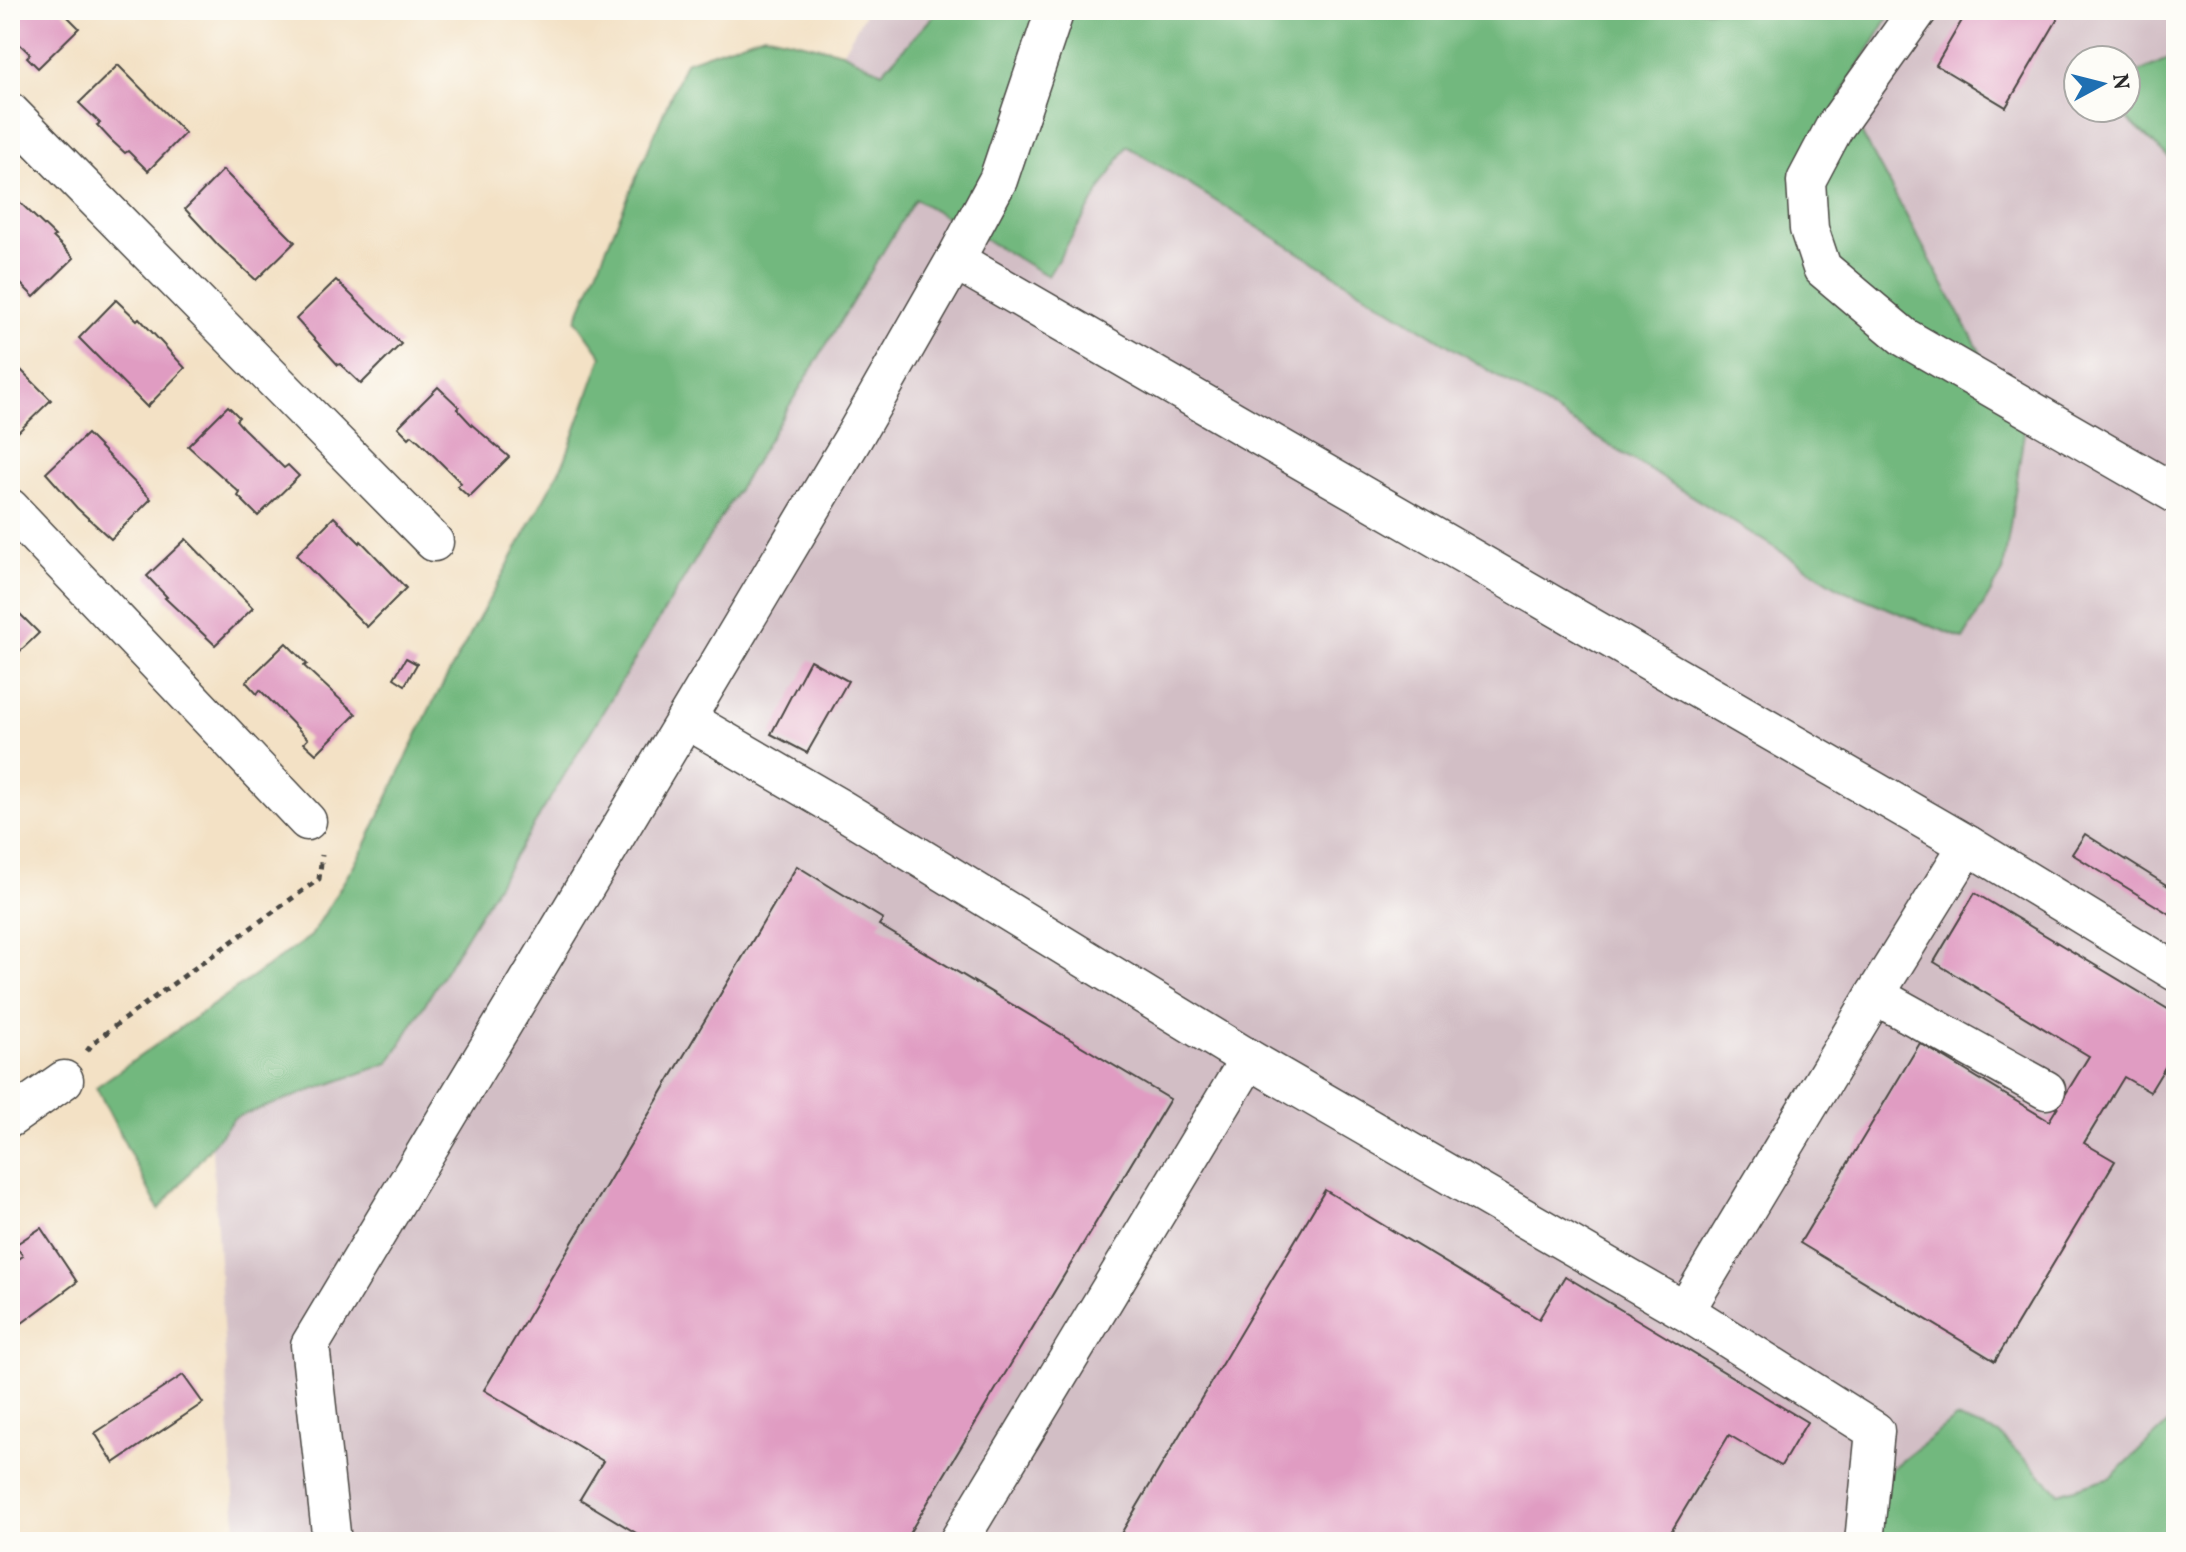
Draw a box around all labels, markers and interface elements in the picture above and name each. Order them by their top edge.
north arrow [2062,44,2142,124]
text: N [2103,72,2136,92]

